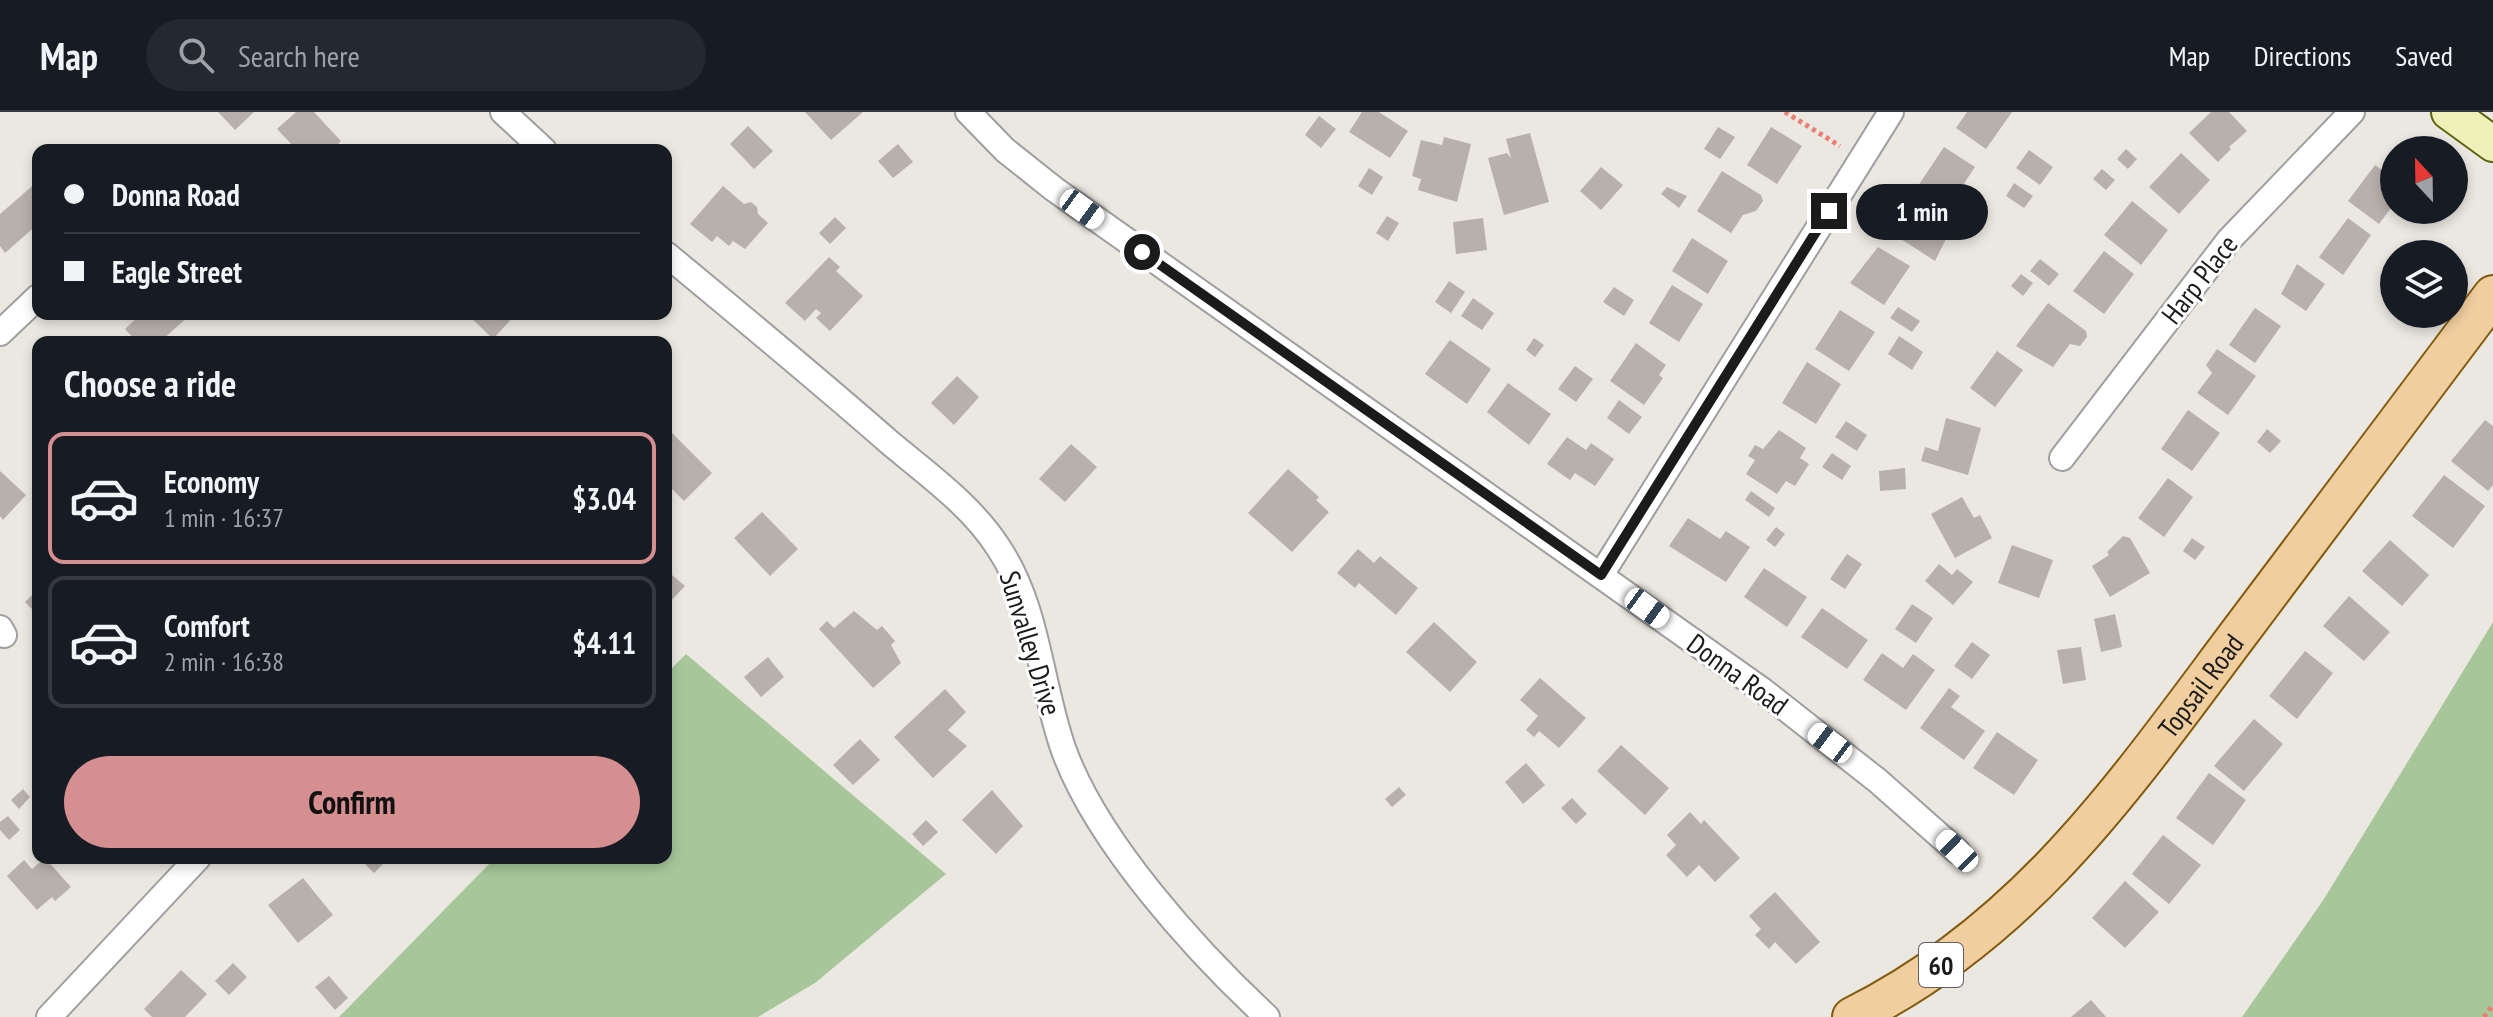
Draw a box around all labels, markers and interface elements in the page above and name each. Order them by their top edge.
search box [146,19,706,91]
text: Map [40,31,98,80]
icon: search [174,33,218,77]
text: Search here [238,36,360,75]
text: Map [2169,37,2210,74]
text: Directions [2254,37,2351,74]
text: Saved [2395,37,2453,74]
north arrow [2380,136,2468,224]
map controls [2380,136,2468,328]
text: Donna Road [112,175,240,214]
callout: 1 min [1857,183,1989,239]
car [1056,185,1108,233]
route end [1811,193,1847,229]
text: 1 min [1896,195,1948,228]
street label: Harp Place [2153,227,2245,331]
route start [1124,234,1160,270]
button: layers [2380,240,2468,328]
text: Eagle Street [112,252,242,291]
text: Choose a ride [64,360,236,407]
icon: car [68,462,140,534]
text: Economy [164,462,259,501]
text: $3.04 [572,479,636,518]
text: 1 min · 16:37 [164,501,284,534]
street label: Sunvalley Drive [992,566,1070,720]
car [1621,584,1673,632]
icon: car [68,606,140,678]
text: Comfort [164,606,250,645]
text: $4.11 [572,623,636,662]
street label: Donna Road [1680,625,1796,723]
street label: Topsail Road [2149,626,2251,745]
text: 2 min · 16:38 [164,645,284,678]
car [1804,719,1856,767]
button: Confirm [64,756,640,848]
car [1931,826,1983,876]
road number: 60 [1919,943,1963,987]

